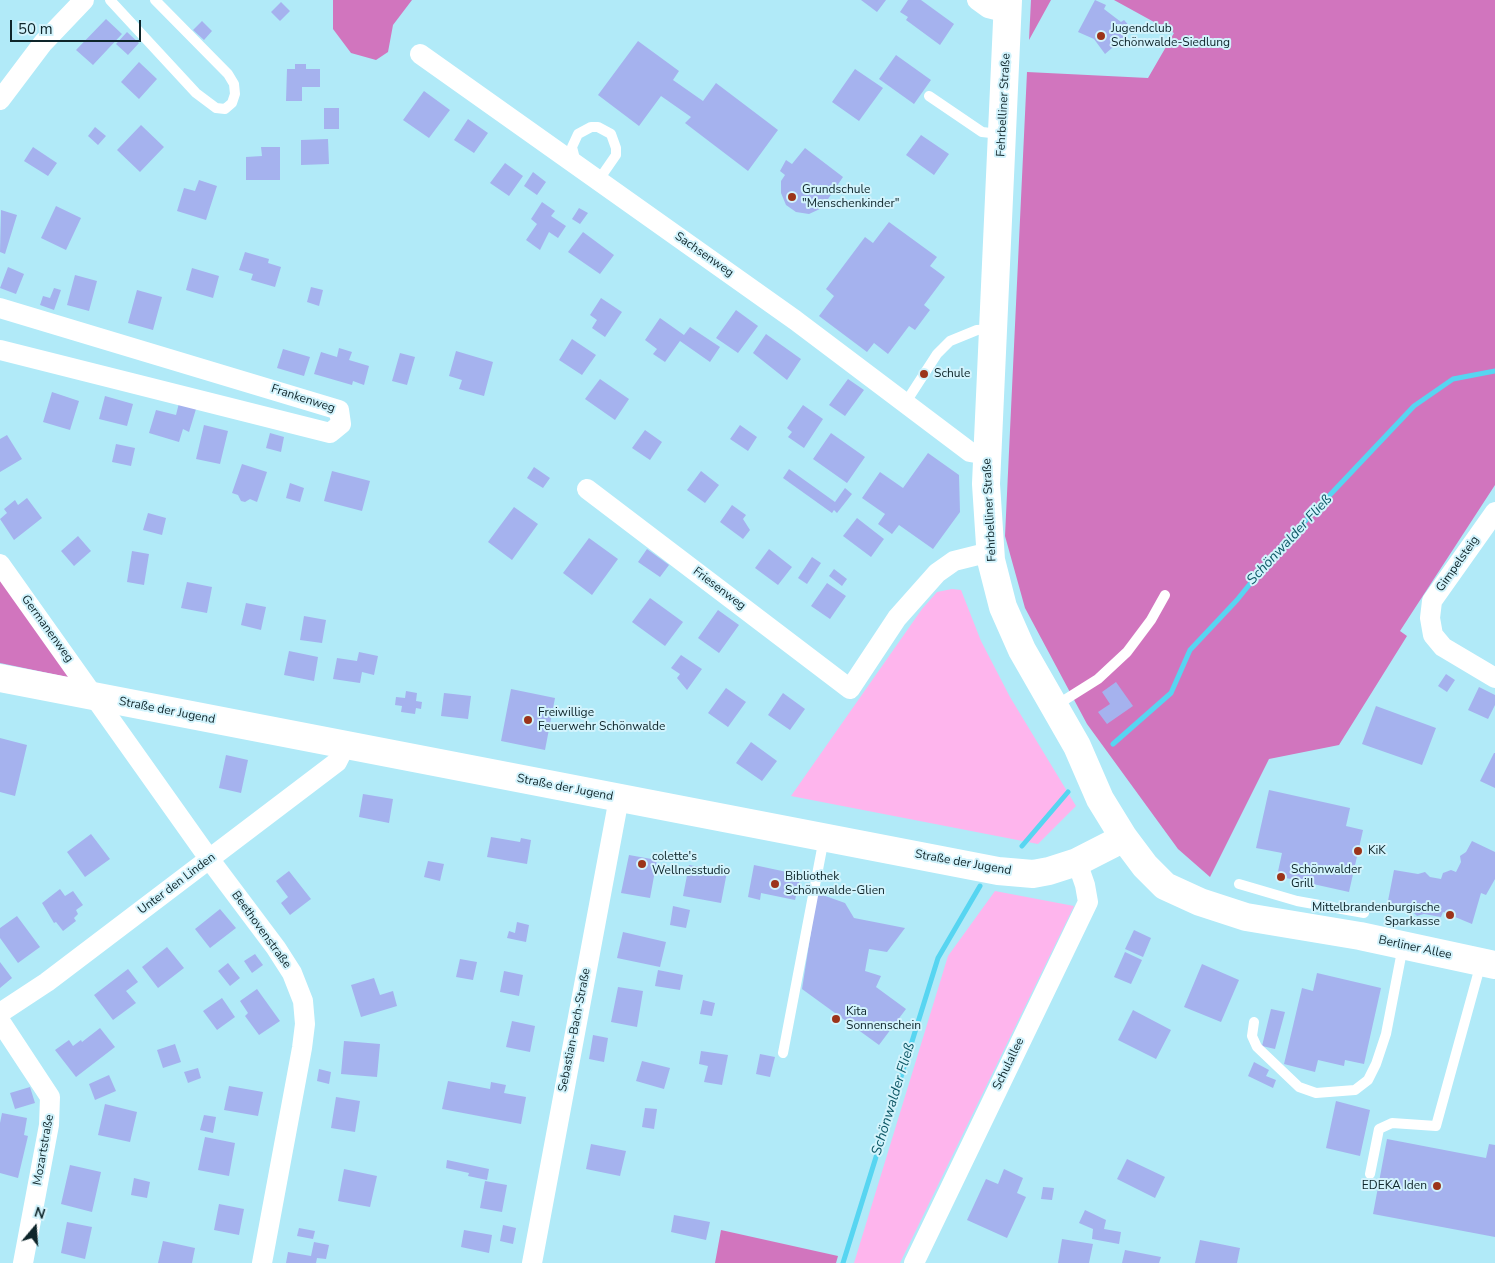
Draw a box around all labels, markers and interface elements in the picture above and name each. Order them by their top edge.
scale bar [12,10,144,42]
text: 50 m [18,19,53,39]
place label: Jugendclub Schönwalde-Siedlung [1111,22,1230,50]
marker: Jugendclub Schönwalde-Siedlung [1095,30,1107,42]
street label: Fehrbelliner Straße [994,53,1014,157]
place label: Grundschule "Menschenkinder" [802,183,899,211]
marker: Grundschule "Menschenkinder" [786,191,798,203]
street label: Sachsenweg [672,229,736,281]
place label: Schule [934,367,970,381]
marker: Schule [918,368,930,380]
street label: Frankenweg [269,382,337,416]
street label: Fehrbelliner Straße [980,458,1000,562]
water label: Schönwalder Fließ [1244,491,1336,589]
street label: Gimpelsteig [1434,533,1482,595]
street label: Friesenweg [690,565,748,613]
street label: Germanenweg [18,593,76,665]
street label: Straße der Jugend [118,695,216,727]
place label: Freiwillige Feuerwehr Schönwalde [538,706,665,734]
marker: Freiwillige Feuerwehr Schönwalde [522,714,534,726]
street label: Straße der Jugend [516,772,614,804]
place label: KiK [1368,844,1386,858]
marker: KiK [1352,845,1364,857]
street label: Straße der Jugend [914,847,1012,879]
street label: Unter den Linden [136,850,218,918]
place label: colette's Wellnesstudio [652,850,730,878]
marker: colette's Wellnesstudio [636,858,648,870]
place label: Schönwalder Grill [1291,863,1362,891]
place label: Bibliothek Schönwalde-Glien [785,870,885,898]
marker: Schönwalder Grill [1275,871,1287,883]
marker: Bibliothek Schönwalde-Glien [769,878,781,890]
street label: Beethovenstraße [228,889,294,971]
place label: Mittelbrandenburgische Sparkasse [1312,901,1440,929]
marker: Mittelbrandenburgische Sparkasse [1444,909,1456,921]
street label: Berliner Allee [1377,933,1453,963]
street label: Sebastian-Bach-Straße [556,967,594,1093]
place label: Kita Sonnenschein [846,1005,921,1033]
marker: Kita Sonnenschein [830,1013,842,1025]
street label: Schulallee [990,1036,1028,1092]
water label: Schönwalder Fließ [869,1041,919,1157]
street label: Mozartstraße [31,1113,57,1187]
place label: EDEKA Iden [1362,1179,1427,1193]
marker: EDEKA Iden [1431,1180,1443,1192]
north arrow [10,1203,60,1253]
text: N [32,1203,48,1224]

